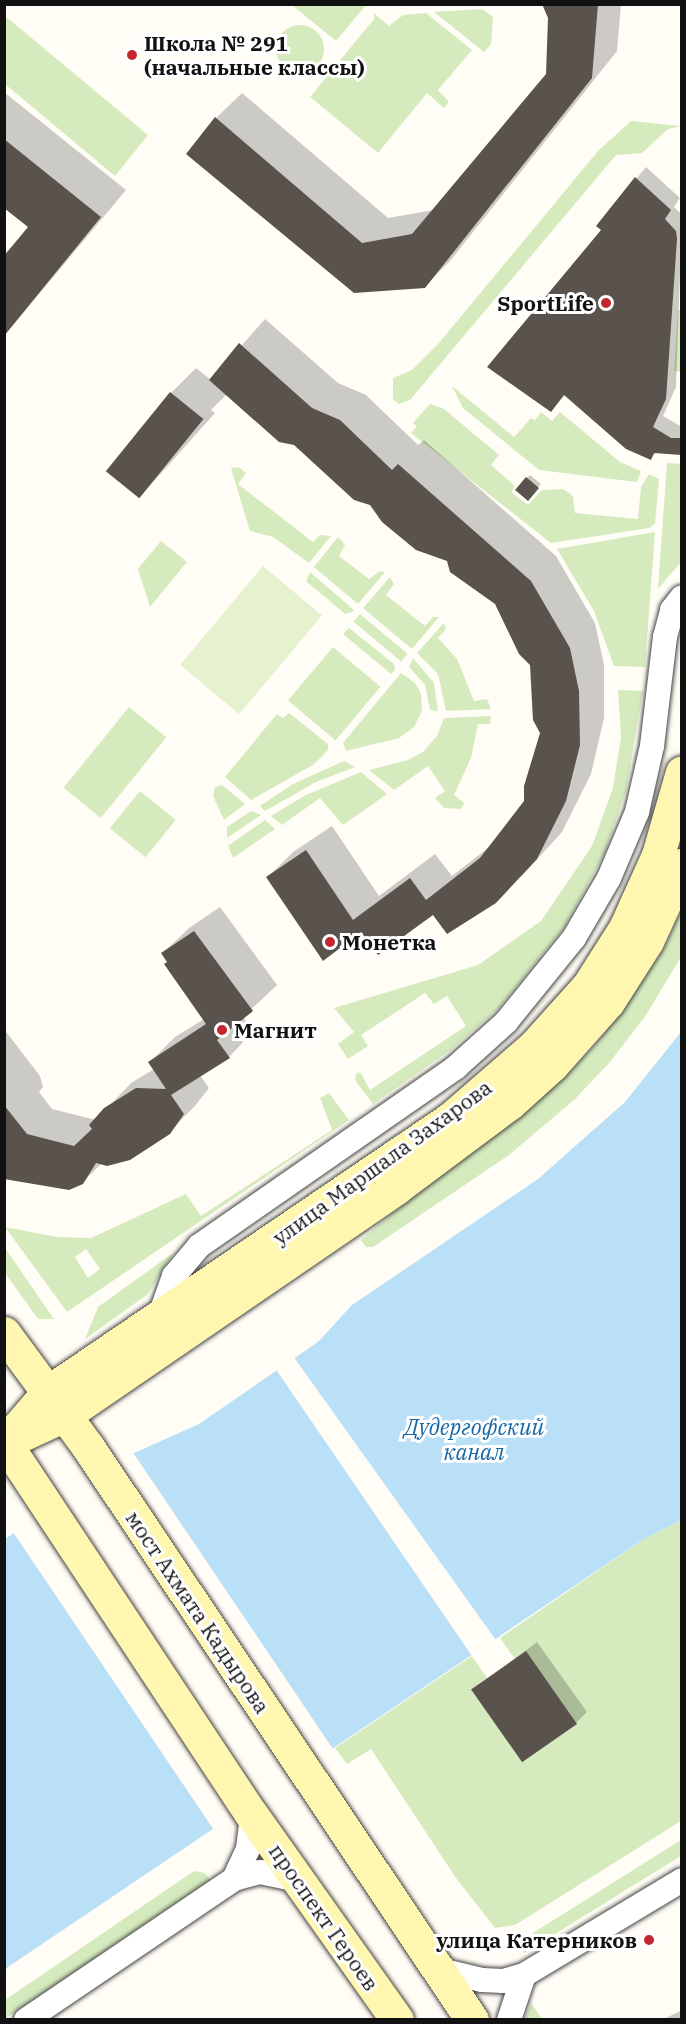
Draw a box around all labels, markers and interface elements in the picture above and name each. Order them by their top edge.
place label: Школа № 291 (начальные классы) [144,30,365,80]
marker: Школа № 291 (начальные классы) [125,48,139,62]
place label: SportLife [497,290,594,316]
marker: SportLife [599,296,613,310]
place label: Монетка [342,929,437,955]
marker: Монетка [323,935,337,949]
place label: Магнит [234,1017,317,1043]
marker: Магнит [215,1023,229,1037]
street label: улица Маршала Захарова [268,1074,496,1250]
water label: Дудергофский канал [404,1413,544,1464]
street label: мост Ахмата Кадырова [121,1506,275,1718]
street label: проспект Героев [264,1839,384,1995]
place label: улица Катерников [436,1927,637,1953]
marker: улица Катерников [642,1933,656,1947]

